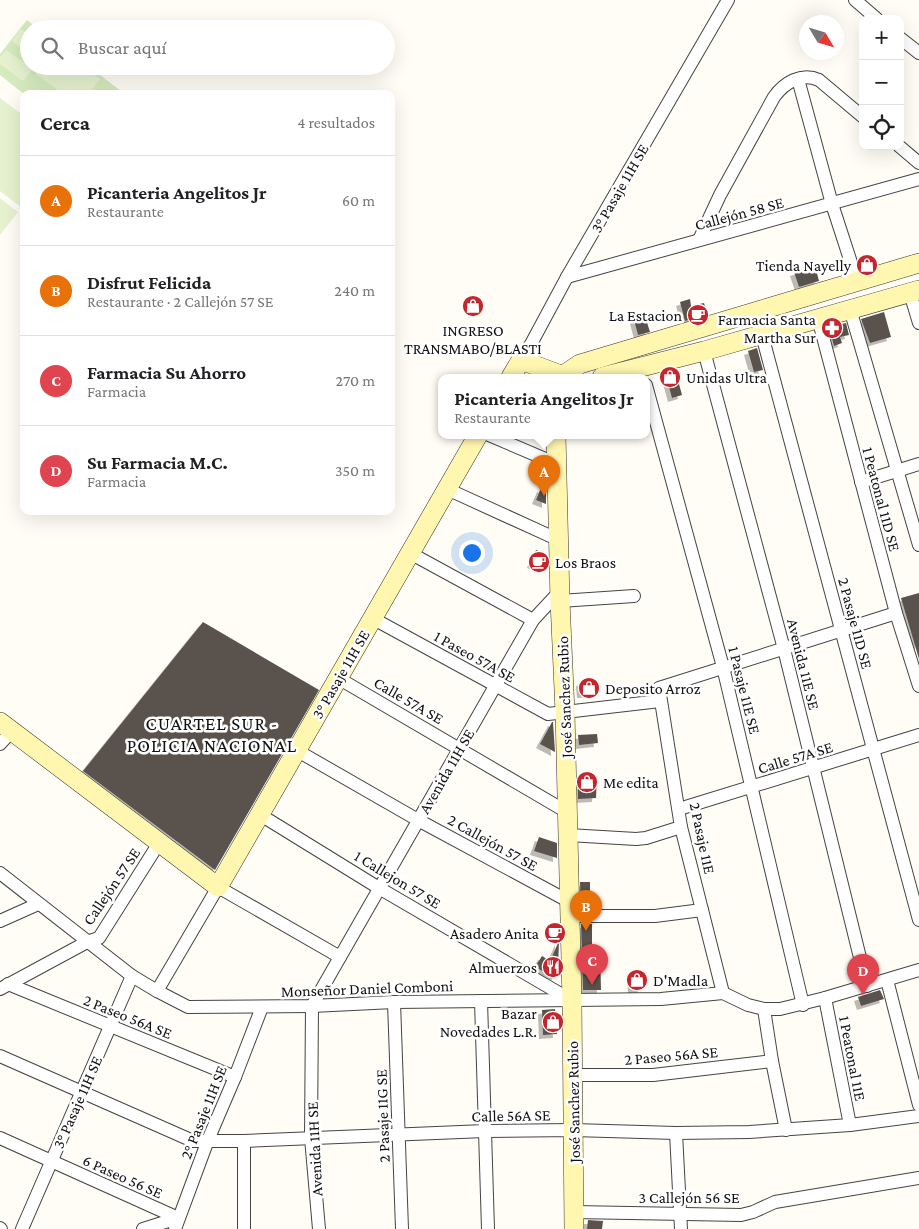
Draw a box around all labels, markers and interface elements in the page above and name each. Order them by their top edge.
north arrow [799,15,844,60]
map controls [859,15,904,150]
button: + [859,15,904,60]
search box [20,20,395,75]
icon: search [38,34,66,62]
text: Buscar aquí [78,37,167,58]
button: − [859,60,904,105]
button: locate [859,105,904,150]
text: Cerca [40,111,90,135]
text: 4 resultados [297,114,375,131]
street label: 3° Pasaje 11H SE [587,141,653,236]
text: Picanteria Angelitos Jr [87,182,267,203]
text: A [51,192,61,209]
text: 60 m [342,192,375,209]
street label: Callejón 58 SE [693,193,786,234]
text: Restaurante [87,203,164,220]
shop icon: Tienda Nayelly [855,253,879,277]
place label: Tienda Nayelly [756,257,852,275]
text: Disfrut Felicida [87,272,211,293]
text: B [51,282,61,299]
text: 240 m [334,282,375,299]
text: Restaurante · 2 Callejón 57 SE [87,293,273,310]
shop icon: INGRESO TRANSMABO/BLASTI [461,294,485,318]
cafe icon: La Estacion [686,303,710,327]
place label: La Estacion [609,307,682,324]
place label: Farmacia Santa Martha Sur [718,311,817,346]
pharmacy icon: Farmacia Santa Martha Sur [820,316,844,340]
place label: INGRESO TRANSMABO/BLASTI [404,322,542,357]
text: Farmacia Su Ahorro [87,362,246,383]
shop icon: Unidas Ultra [658,365,682,389]
place label: Unidas Ultra [686,369,768,386]
text: C [51,372,61,389]
text: 270 m [336,372,375,389]
popup [438,374,650,439]
text: Farmacia [87,383,146,400]
text: Picanteria Angelitos Jr [454,388,634,409]
text: Restaurante [454,409,531,426]
street label: 1 Peatonal 11D SE [859,445,904,553]
text: Su Farmacia M.C. [87,452,228,473]
pin: A [528,455,560,496]
text: D [50,462,62,479]
text: 350 m [335,462,375,479]
text: Farmacia [87,473,146,490]
your location [459,540,485,566]
cafe icon: Los Braos [527,550,551,574]
place label: Los Braos [555,554,616,571]
street label: 2 Pasaje 11D SE [834,576,876,671]
street label: Avenida 11E SE [784,617,823,712]
street label: 3° Pasaje 11H SE [308,627,374,722]
street label: 1 Paseo 57A SE [431,627,518,686]
street label: José Sanchez Rubio [554,636,576,760]
street label: 1 Pasaje 11E SE [724,645,764,736]
street label: Calle 57A SE [371,674,447,727]
shop icon: Deposito Arroz [577,676,601,700]
place label: Deposito Arroz [605,680,701,698]
district label: CUARTEL SUR - POLICIA NACIONAL [127,713,297,756]
street label: Avenida 11H SE [415,726,478,817]
street label: Calle 57A SE [756,738,835,777]
shop icon: Me edita [575,770,599,794]
place label: Me edita [603,774,659,791]
street label: 2 Pasaje 11E [686,801,718,876]
street label: 2 Callejón 57 SE [444,811,541,875]
street label: Callejón 57 SE [79,844,144,929]
street label: 1 Callejon 57 SE [351,847,444,913]
pin: B [570,890,602,931]
cafe icon: Asadero Anita [543,921,567,945]
place label: Asadero Anita [450,925,540,942]
pin: C [576,944,608,985]
pin: D [847,954,879,995]
restaurant icon: Almuerzos [541,955,565,979]
place label: Almuerzos [469,959,537,976]
shop icon: D'Madla [625,968,649,992]
place label: D'Madla [653,972,709,989]
street label: Monseñor Daniel Comboni [281,977,454,1000]
street label: 2 Paseo 56A SE [81,991,175,1042]
place label: Bazar Novedades L.R. [440,1005,537,1040]
shop icon: Bazar Novedades L.R. [541,1010,565,1034]
street label: 1 Peatonal 11E [836,1014,869,1102]
street label: José Sanchez Rubio [564,1041,584,1165]
street label: 2 Paseo 56A SE [624,1043,719,1068]
street label: 3° Pasaje 11H SE [50,1053,106,1151]
street label: 2° Pasaje 11H SE [177,1063,231,1162]
street label: 2 Pasaje 11G SE [372,1069,394,1163]
street label: Avenida 11H SE [304,1101,325,1197]
street label: Calle 56A SE [471,1106,551,1125]
street label: 6 Paseo 56 SE [80,1151,166,1202]
street label: 3 Callejón 56 SE [638,1189,740,1207]

